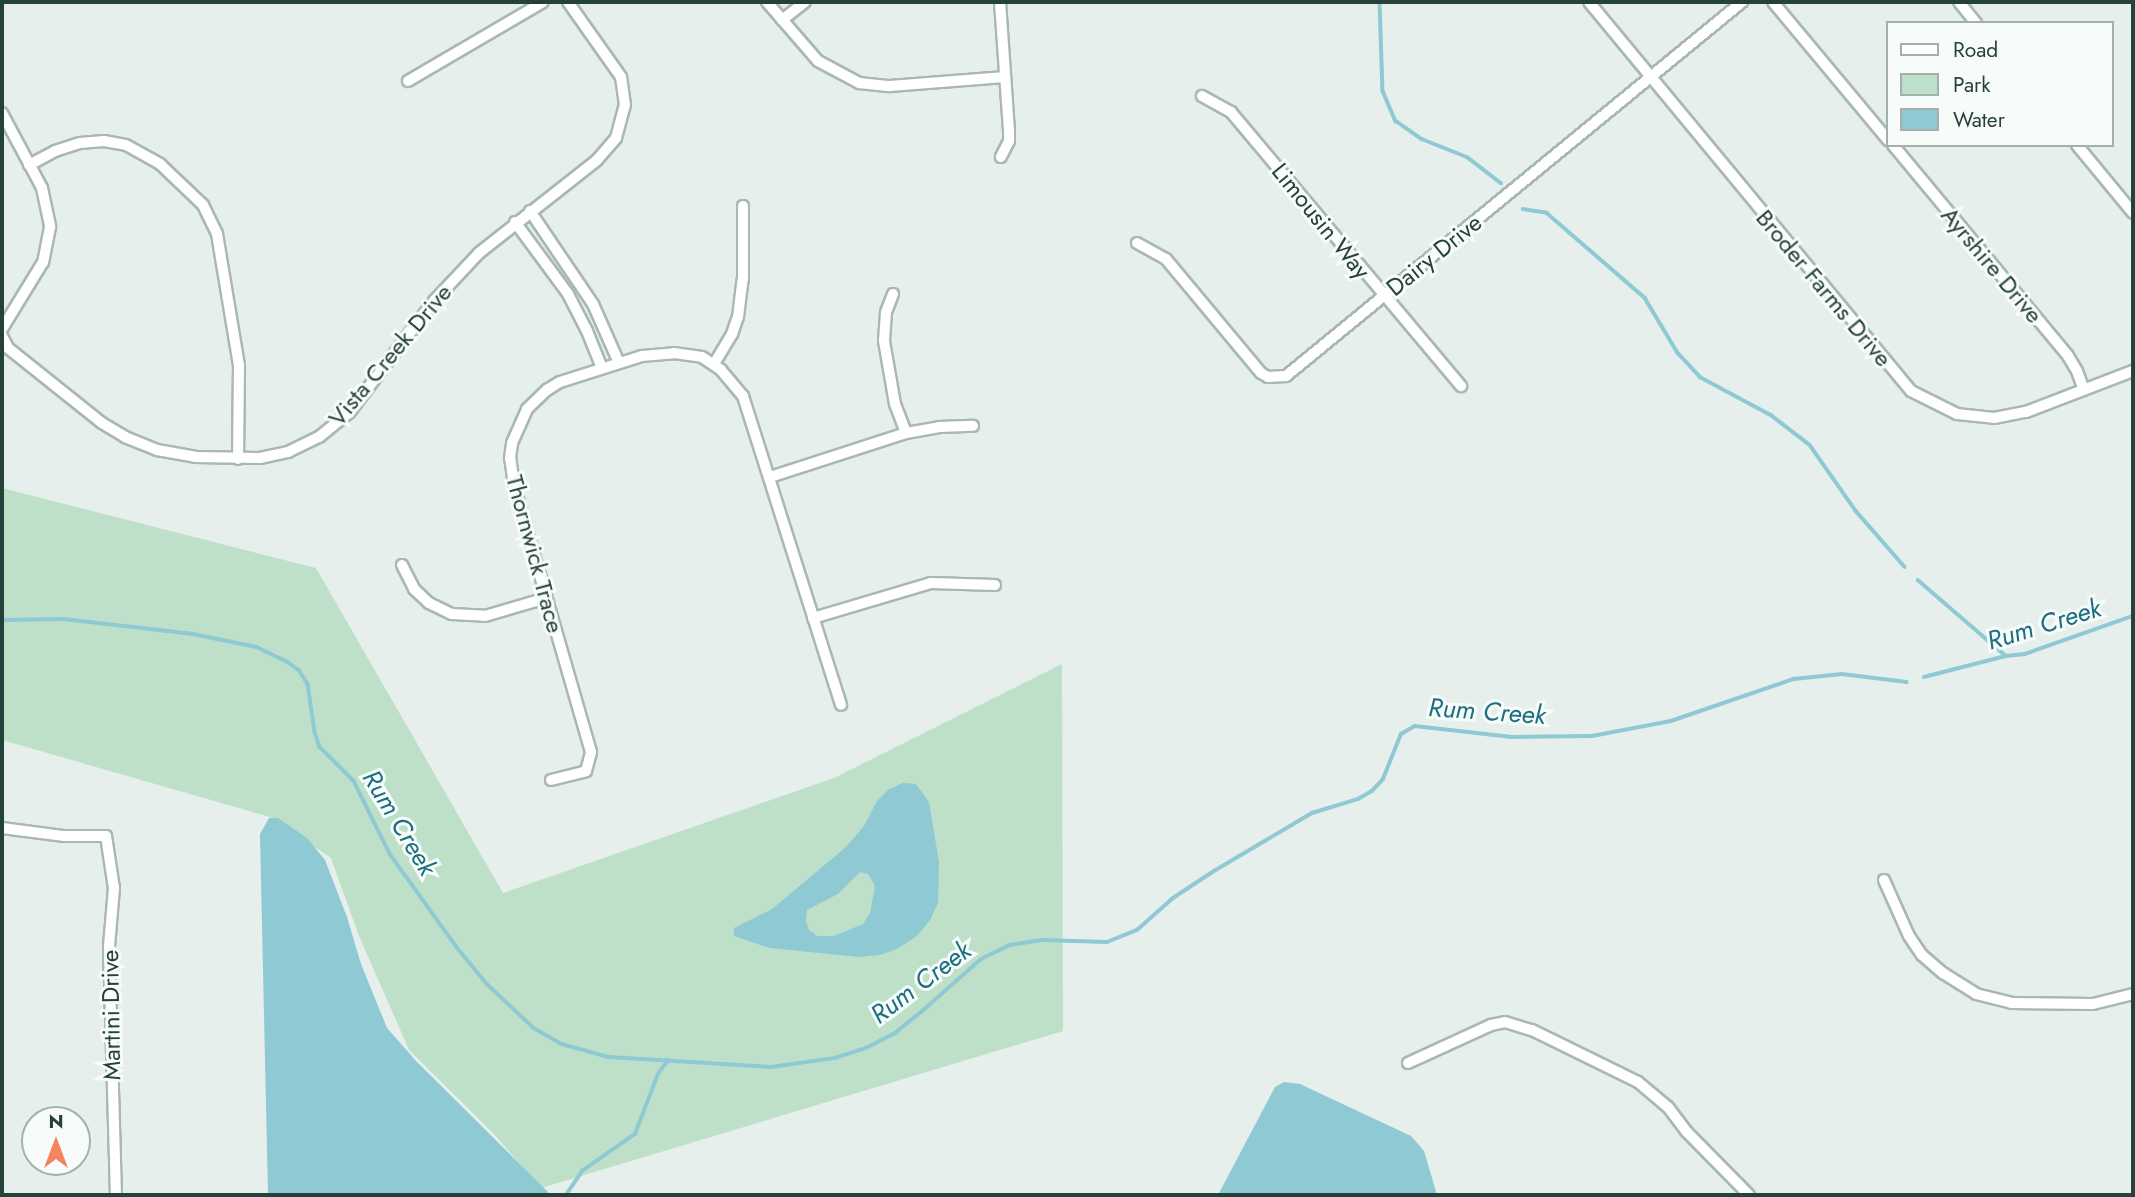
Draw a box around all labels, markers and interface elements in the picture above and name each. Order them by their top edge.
legend [1886,21,2114,147]
text: Road [1953,35,1998,65]
text: Park [1953,70,1990,100]
text: Water [1953,105,2005,135]
street label: Limousin Way [1266,157,1376,285]
street label: Ayrshire Drive [1935,201,2049,329]
street label: Broder Farms Drive [1750,204,1898,372]
street label: Dairy Drive [1381,208,1487,302]
street label: Vista Creek Drive [322,278,458,432]
street label: Thornwick Trace [500,472,570,636]
water label: Rum Creek [1983,593,2105,657]
water label: Rum Creek [1427,692,1547,732]
water label: Rum Creek [355,765,443,881]
water label: Rum Creek [865,935,977,1031]
street label: Martini Drive [95,949,127,1081]
north arrow [21,1106,91,1176]
text: N [48,1108,64,1135]

